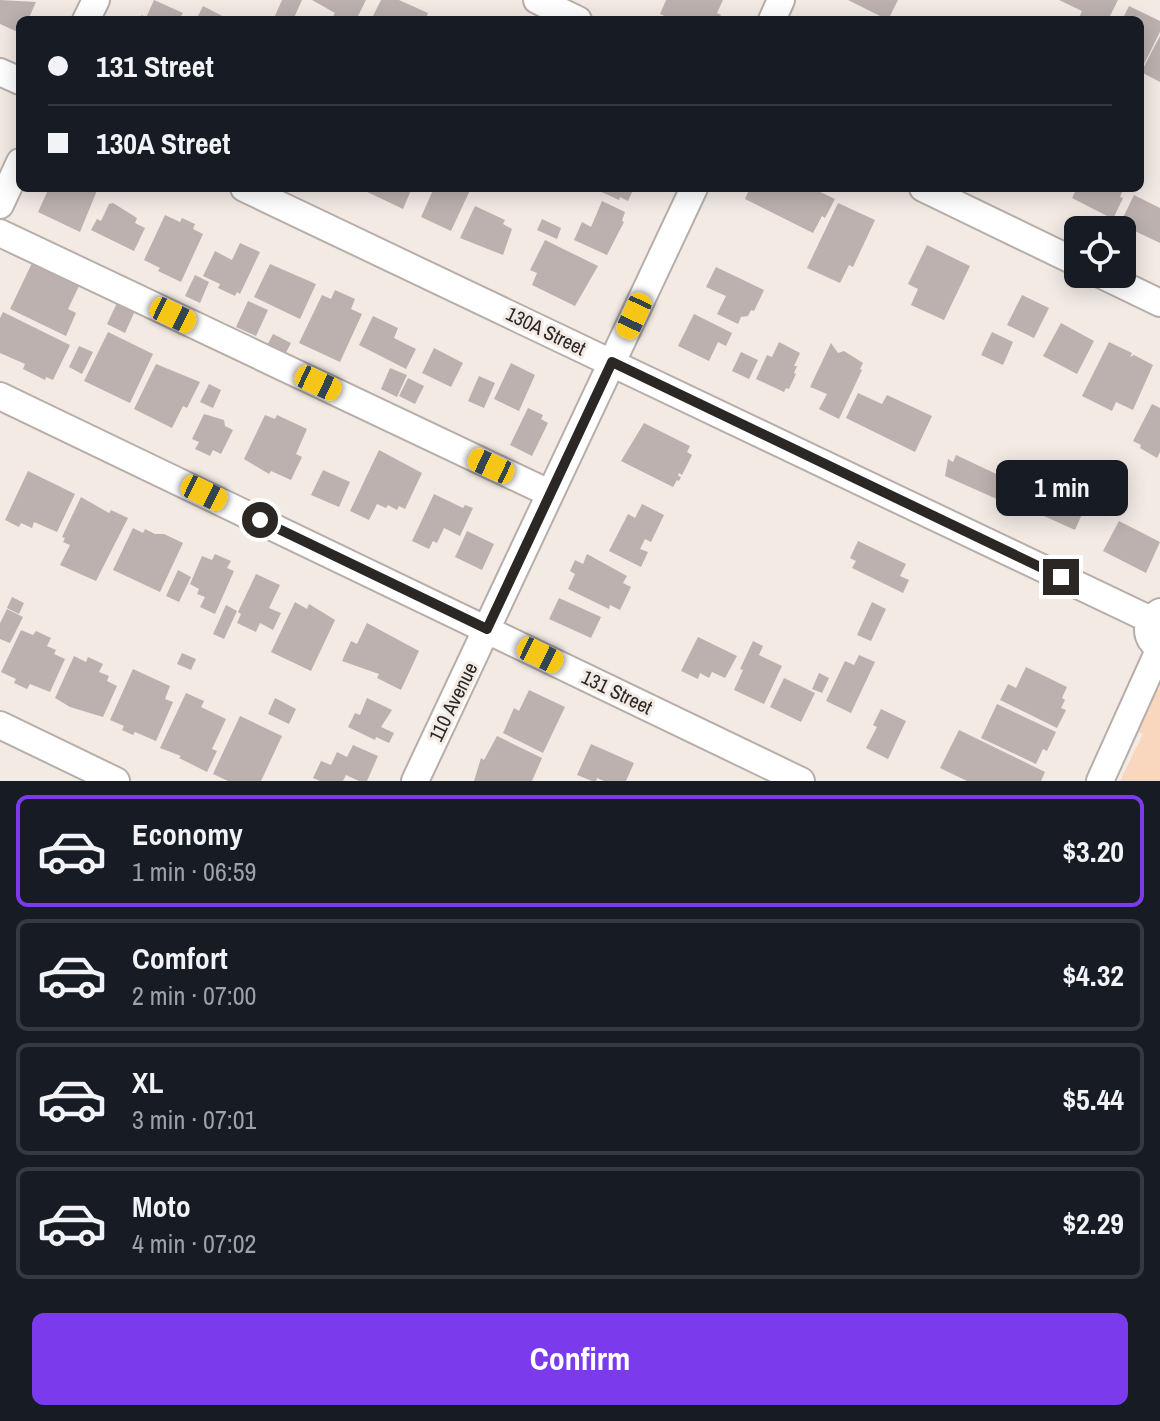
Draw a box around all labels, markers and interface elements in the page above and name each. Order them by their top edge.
text: 131 Street [96,46,214,86]
text: 130A Street [96,123,230,163]
map controls [1064,216,1136,288]
button: locate [1064,216,1136,288]
car [613,289,655,343]
car [146,294,200,336]
street label: 130A Street [502,300,591,362]
car [291,362,345,404]
car [464,445,518,487]
callout: 1 min [995,461,1127,517]
text: 1 min [1034,470,1090,505]
car [177,472,231,514]
route start [242,502,278,538]
route end [1043,559,1079,595]
car [513,634,567,676]
street label: 110 Avenue [422,658,483,746]
street label: 131 Street [577,663,658,720]
text: Economy [132,814,243,854]
icon: car [36,815,108,887]
text: $3.20 [1062,831,1124,871]
text: 1 min · 06:59 [132,854,256,889]
text: Comfort [132,938,228,978]
icon: car [36,939,108,1011]
text: $4.32 [1062,955,1124,995]
text: 2 min · 07:00 [132,978,256,1013]
text: XL [132,1062,163,1102]
icon: car [36,1063,108,1135]
text: $5.44 [1062,1079,1124,1119]
text: 3 min · 07:01 [132,1102,256,1137]
text: Moto [132,1186,191,1226]
icon: car [36,1187,108,1259]
text: $2.29 [1062,1203,1124,1243]
text: 4 min · 07:02 [132,1226,256,1261]
button: Confirm [32,1313,1128,1405]

